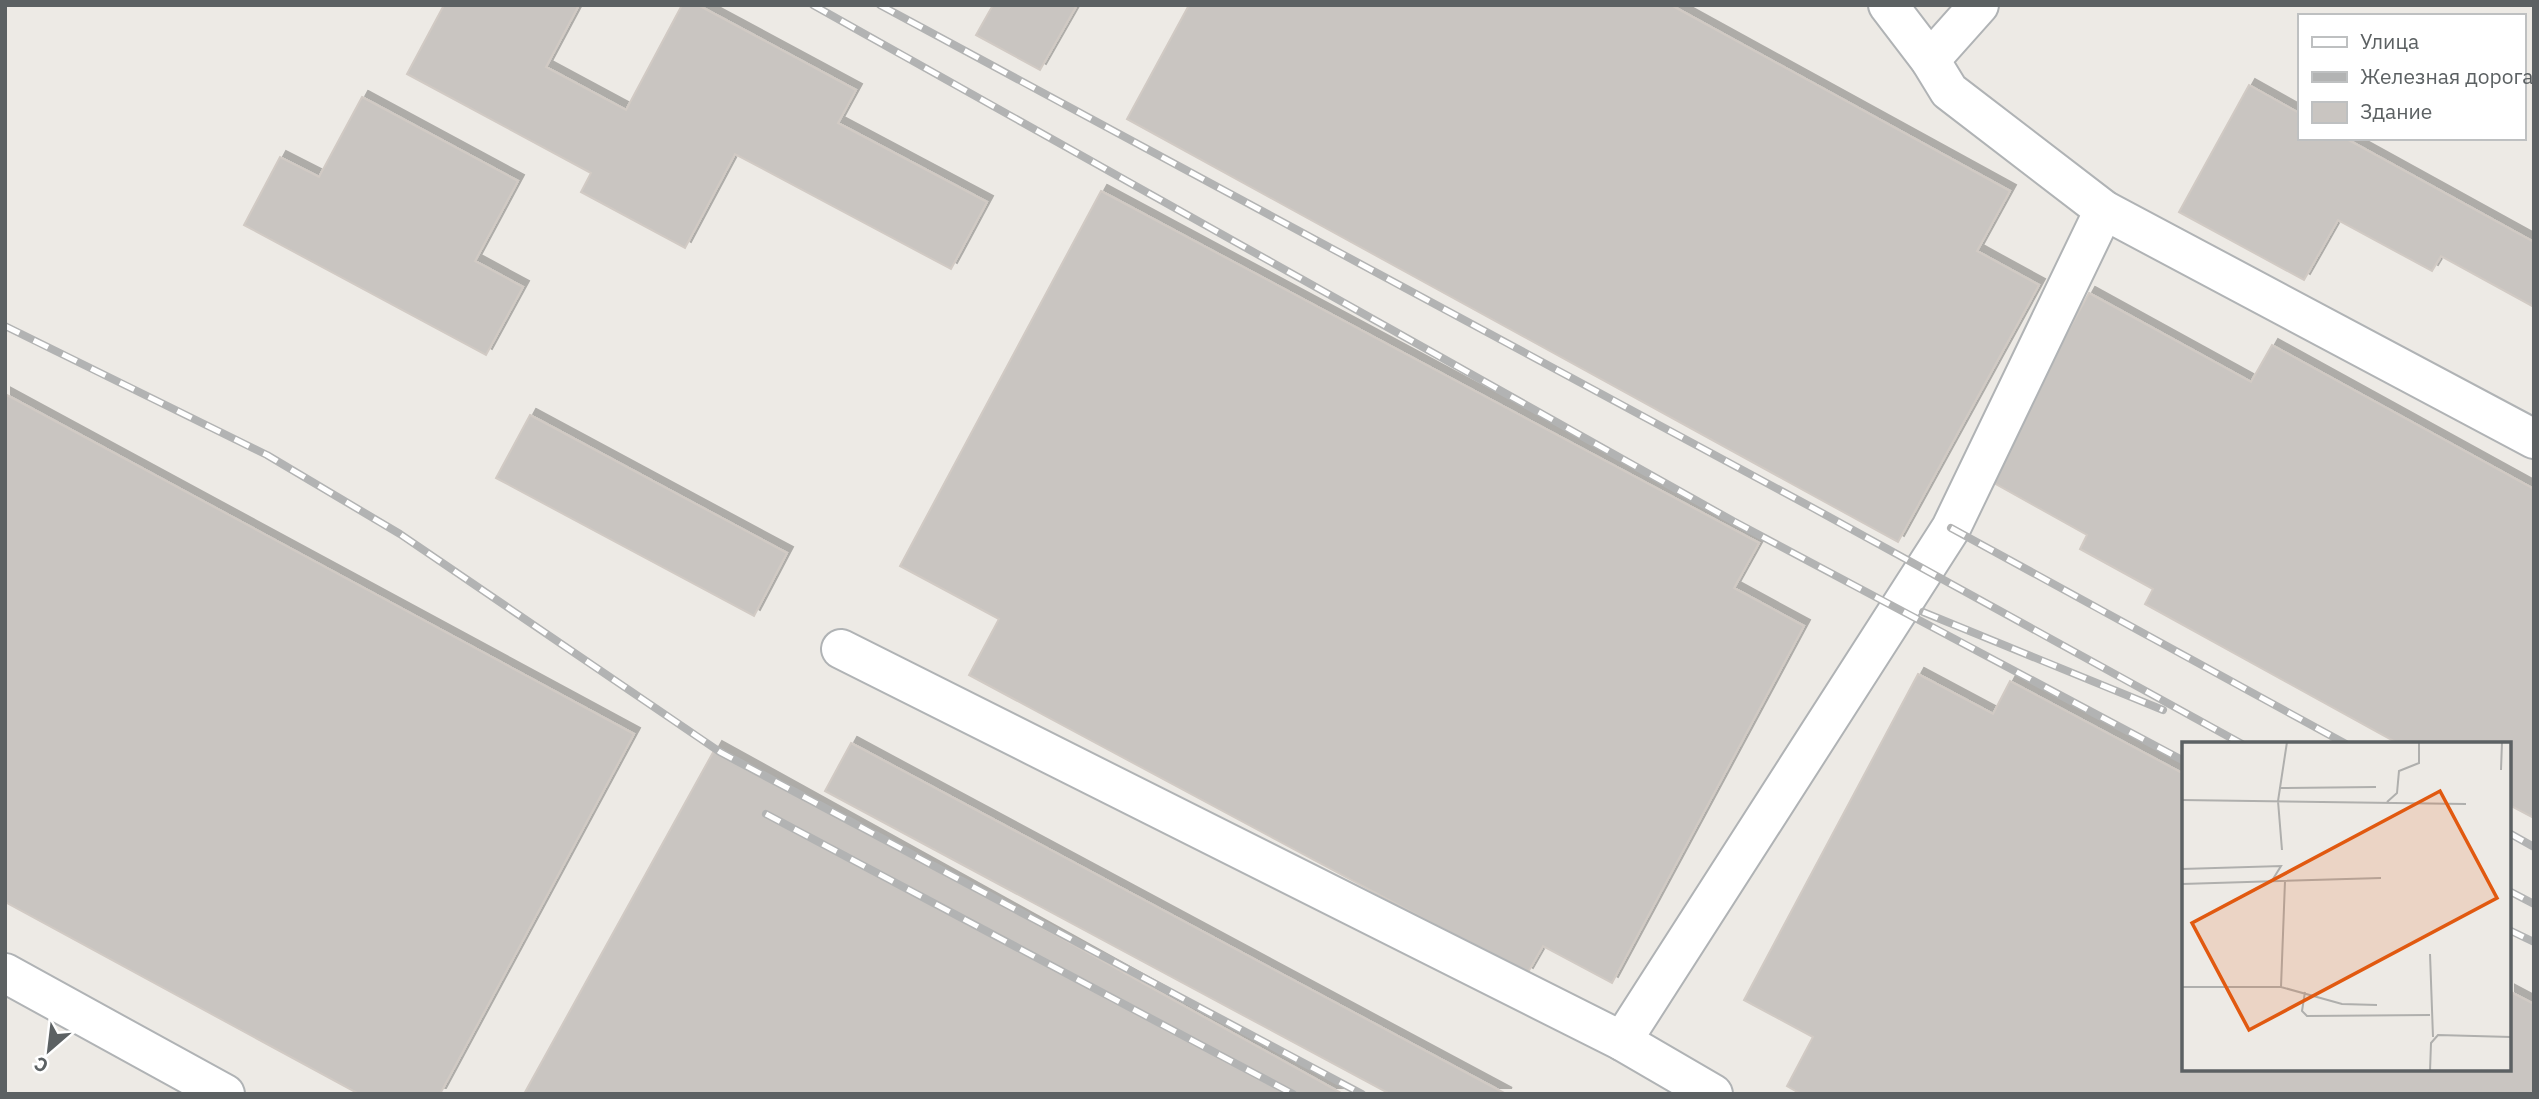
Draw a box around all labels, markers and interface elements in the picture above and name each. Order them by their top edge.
legend [2298,14,2525,140]
text: Улица [2360,27,2419,55]
text: Железная дорога [2360,62,2533,90]
text: Здание [2360,97,2432,125]
inset map [2182,742,2511,1071]
north arrow [14,1015,84,1085]
text: С [30,1052,52,1079]

